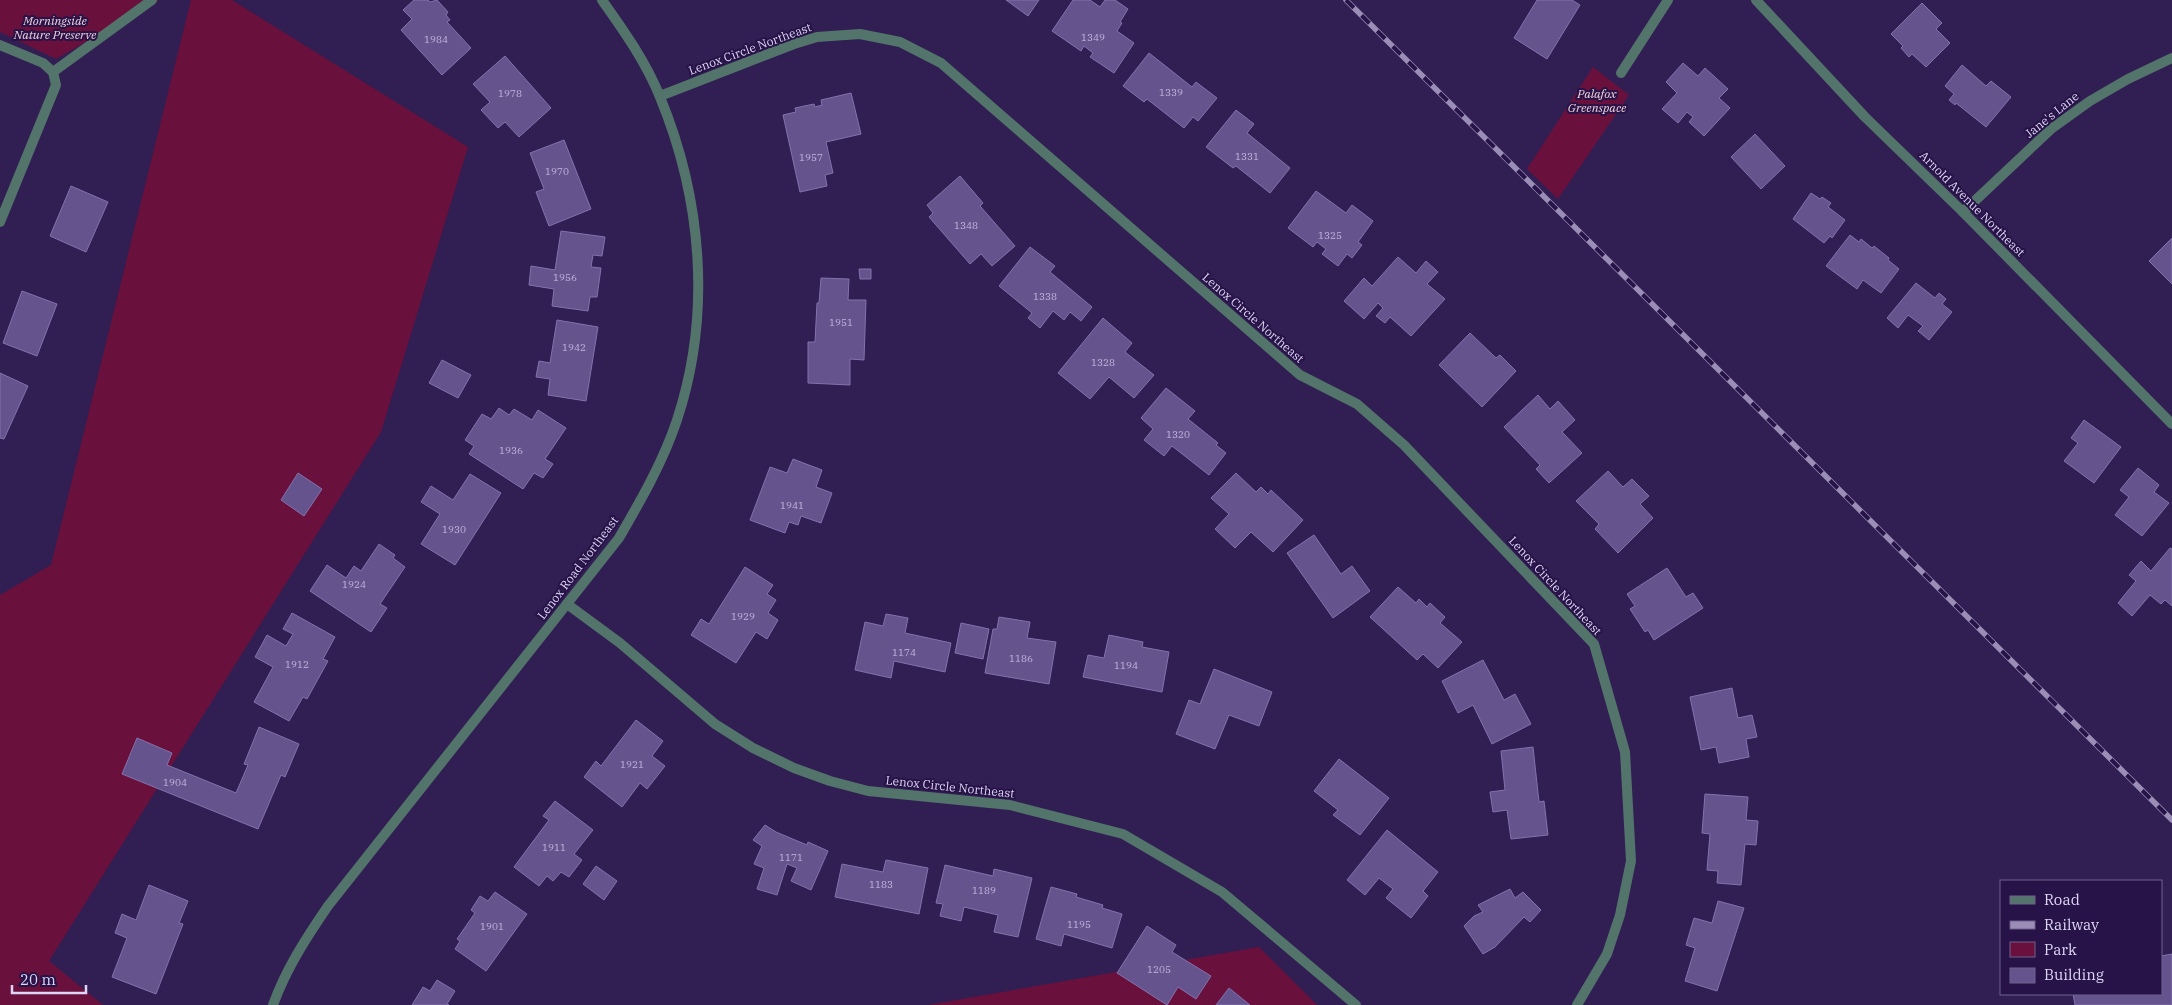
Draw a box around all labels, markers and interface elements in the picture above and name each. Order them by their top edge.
park label: Morningside Nature Preserve [13,13,97,42]
street label: Lenox Circle Northeast [686,19,813,78]
house number: 1349 [1081,31,1105,44]
house number: 1984 [424,33,448,46]
house number: 1339 [1159,86,1183,99]
park label: Palafox Greenspace [1568,86,1627,115]
house number: 1978 [498,87,522,100]
street label: Jane's Lane [2022,88,2082,141]
street label: Arnold Avenue Northeast [1917,148,2028,259]
house number: 1331 [1235,150,1259,163]
house number: 1957 [799,151,823,164]
house number: 1970 [545,165,569,178]
house number: 1348 [954,219,978,232]
house number: 1325 [1318,229,1342,242]
street label: Lenox Circle Northeast [1200,269,1307,366]
house number: 1956 [553,271,577,284]
house number: 1338 [1033,290,1057,303]
house number: 1951 [829,316,853,329]
house number: 1942 [562,341,586,354]
house number: 1328 [1091,356,1115,369]
house number: 1320 [1166,428,1190,441]
house number: 1936 [499,444,523,457]
house number: 1941 [780,499,804,512]
street label: Lenox Road Northeast [534,513,621,622]
house number: 1930 [442,523,466,536]
street label: Lenox Circle Northeast [1506,533,1605,638]
house number: 1924 [342,578,366,591]
house number: 1929 [731,610,755,623]
house number: 1174 [892,646,916,659]
house number: 1186 [1009,652,1033,665]
house number: 1912 [285,658,309,671]
house number: 1194 [1114,659,1138,672]
house number: 1921 [620,758,644,771]
street label: Lenox Circle Northeast [885,772,1015,801]
house number: 1904 [163,776,187,789]
house number: 1911 [542,841,566,854]
house number: 1171 [779,851,803,864]
house number: 1183 [869,878,893,891]
legend [2000,880,2162,995]
house number: 1189 [972,884,996,897]
text: Road [2044,890,2080,909]
text: Railway [2044,915,2099,934]
house number: 1195 [1067,918,1091,931]
house number: 1901 [480,920,504,933]
text: Park [2044,940,2077,959]
scale bar [12,962,86,994]
house number: 1205 [1147,963,1171,976]
text: Building [2044,965,2104,984]
text: 20 m [20,970,56,989]

